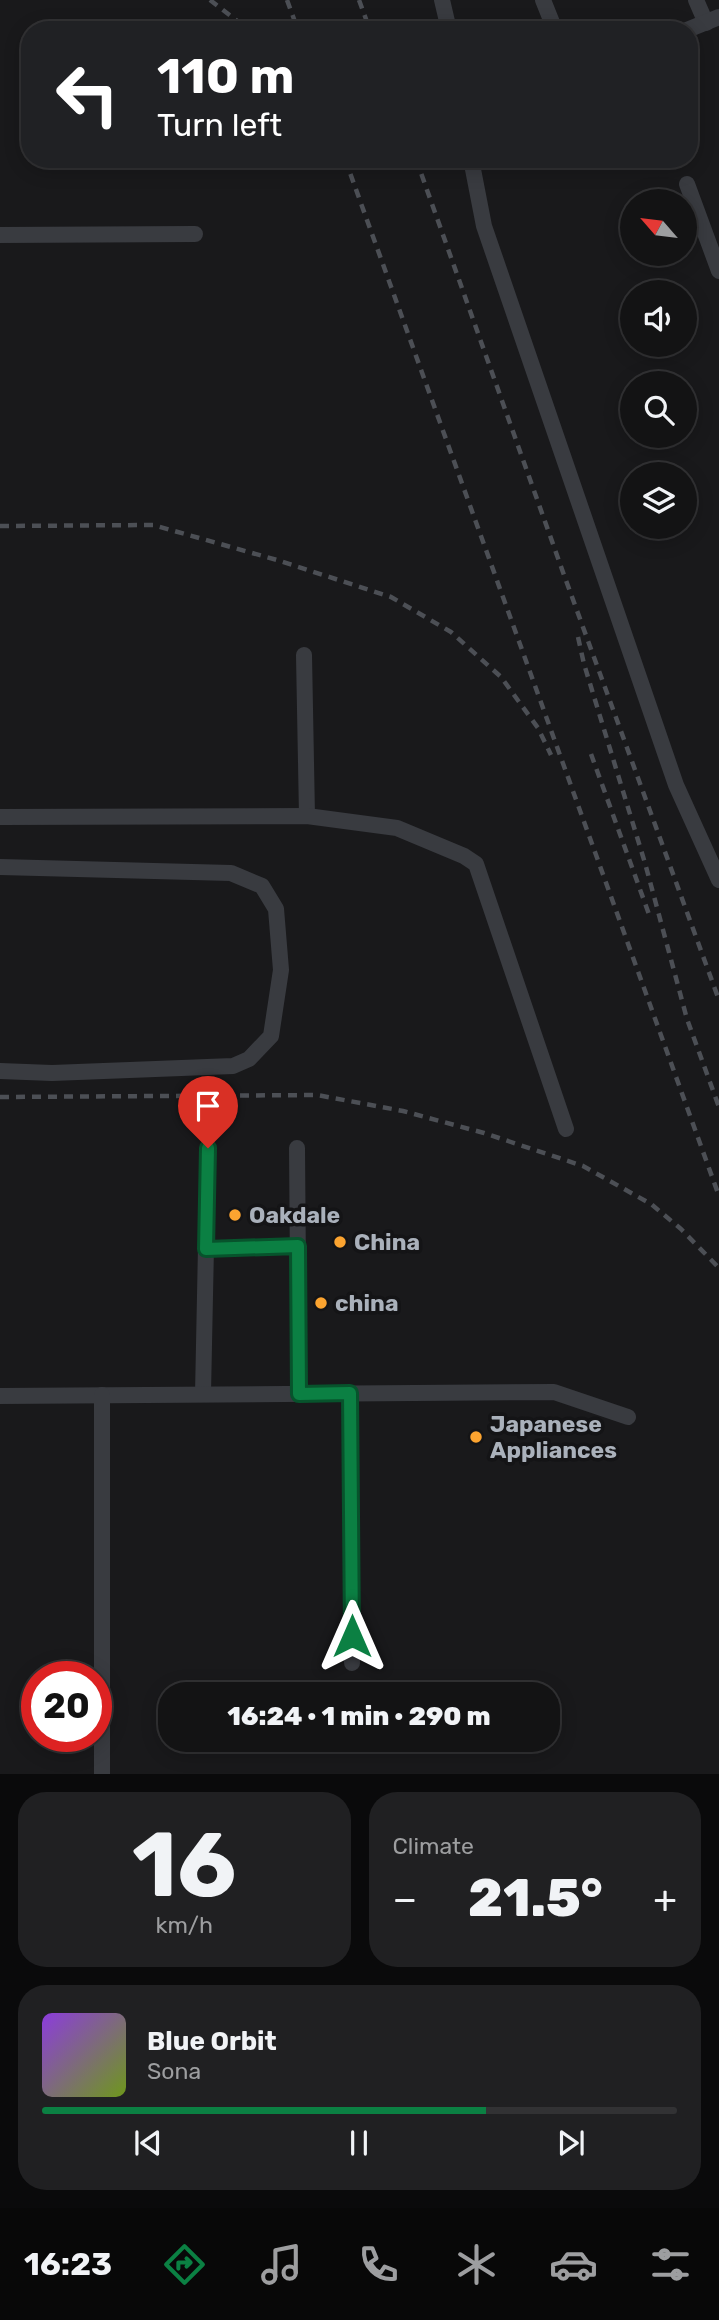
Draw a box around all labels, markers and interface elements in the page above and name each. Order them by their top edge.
text: 110 m [157,47,294,105]
icon: left [42,49,133,140]
text: Turn left [157,106,282,144]
north arrow [620,189,696,266]
map controls [620,189,697,539]
button: sound [620,280,697,357]
button: search [620,371,697,448]
button: layers [620,462,697,539]
pin [178,1076,238,1148]
icon: arrive [189,1087,227,1125]
place label: Oakdale [249,1201,340,1229]
marker: Oakdale [227,1207,243,1223]
place label: China [354,1228,420,1256]
marker: China [332,1234,348,1250]
place label: china [335,1289,398,1317]
marker: china [313,1295,329,1311]
place label: Japanese Appliances [490,1410,617,1464]
marker: Japanese Appliances [468,1429,484,1445]
position arrow [315,1599,389,1673]
speed limit sign: 20 [21,1661,112,1752]
text: 16:24 · 1 min · 290 m [227,1701,491,1732]
text: 16 [132,1811,236,1919]
text: Climate [393,1832,474,1860]
text: 21.5° [468,1867,603,1929]
text: − [393,1876,417,1922]
text: + [653,1876,677,1922]
text: km/h [156,1911,213,1939]
text: Blue Orbit [147,2026,277,2057]
text: Sona [147,2057,201,2085]
icon: previous [129,2124,167,2162]
icon: pause [340,2124,378,2162]
icon: next [552,2124,590,2162]
icon: directions [160,2240,209,2289]
icon: music [257,2240,306,2289]
icon: phone [354,2240,403,2289]
icon: climate [452,2240,501,2289]
icon: car [549,2240,598,2289]
icon: filters [646,2240,695,2289]
text: 16:23 [24,2245,112,2283]

